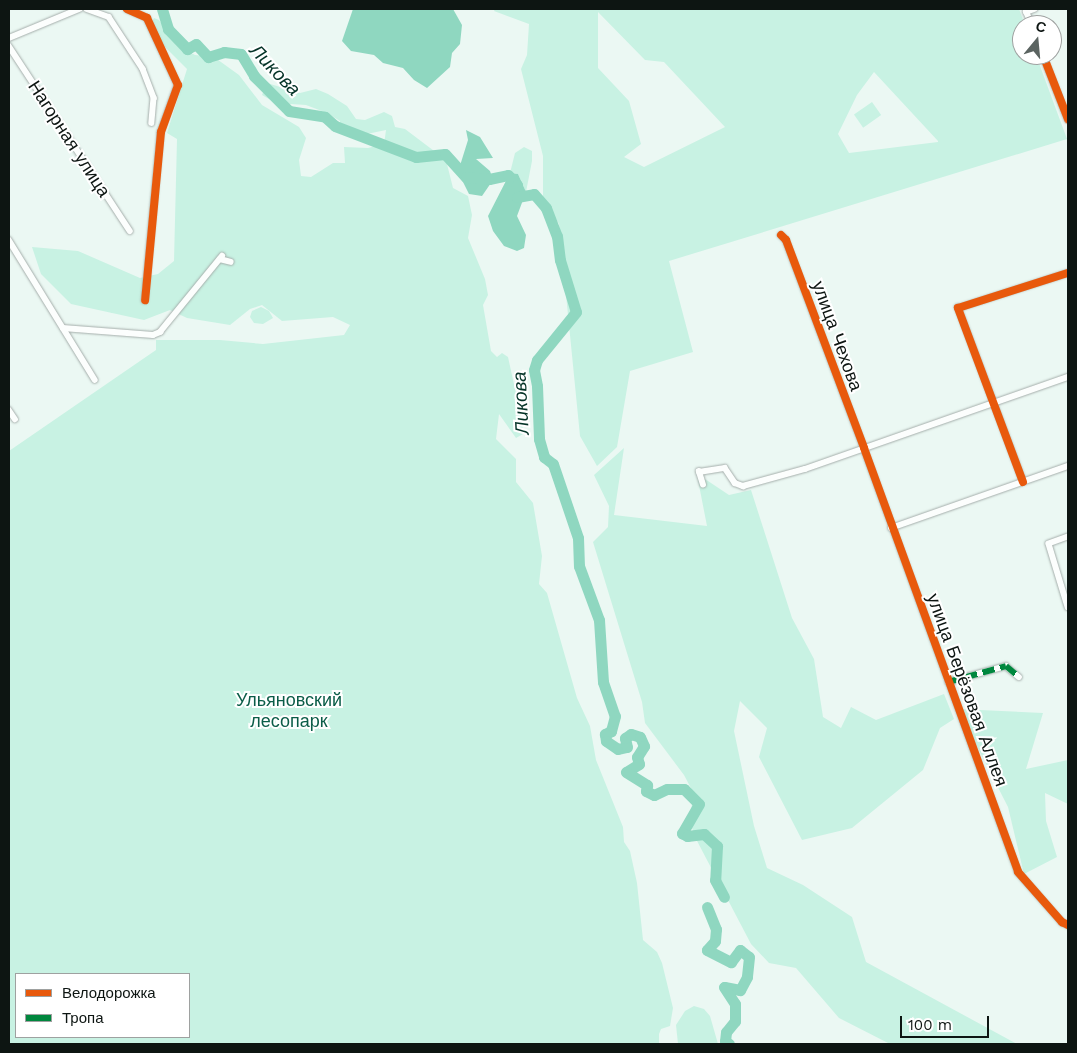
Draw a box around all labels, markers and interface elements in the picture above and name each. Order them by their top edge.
north arrow [1012,15,1062,65]
text: С [1034,17,1048,36]
water label: Ликова [245,39,305,101]
street label: Нагорная улица [23,77,115,201]
street label: улица Чехова [807,278,867,394]
water label: Ликова [508,371,534,435]
street label: улица Берёзовая Аллея [922,591,1012,789]
park label: Ульяновский лесопарк [236,690,342,732]
legend [15,973,190,1038]
text: Велодорожка [62,984,156,1002]
scale bar [902,1006,991,1038]
text: Тропа [62,1009,103,1027]
text: 100 m [908,1016,952,1034]

